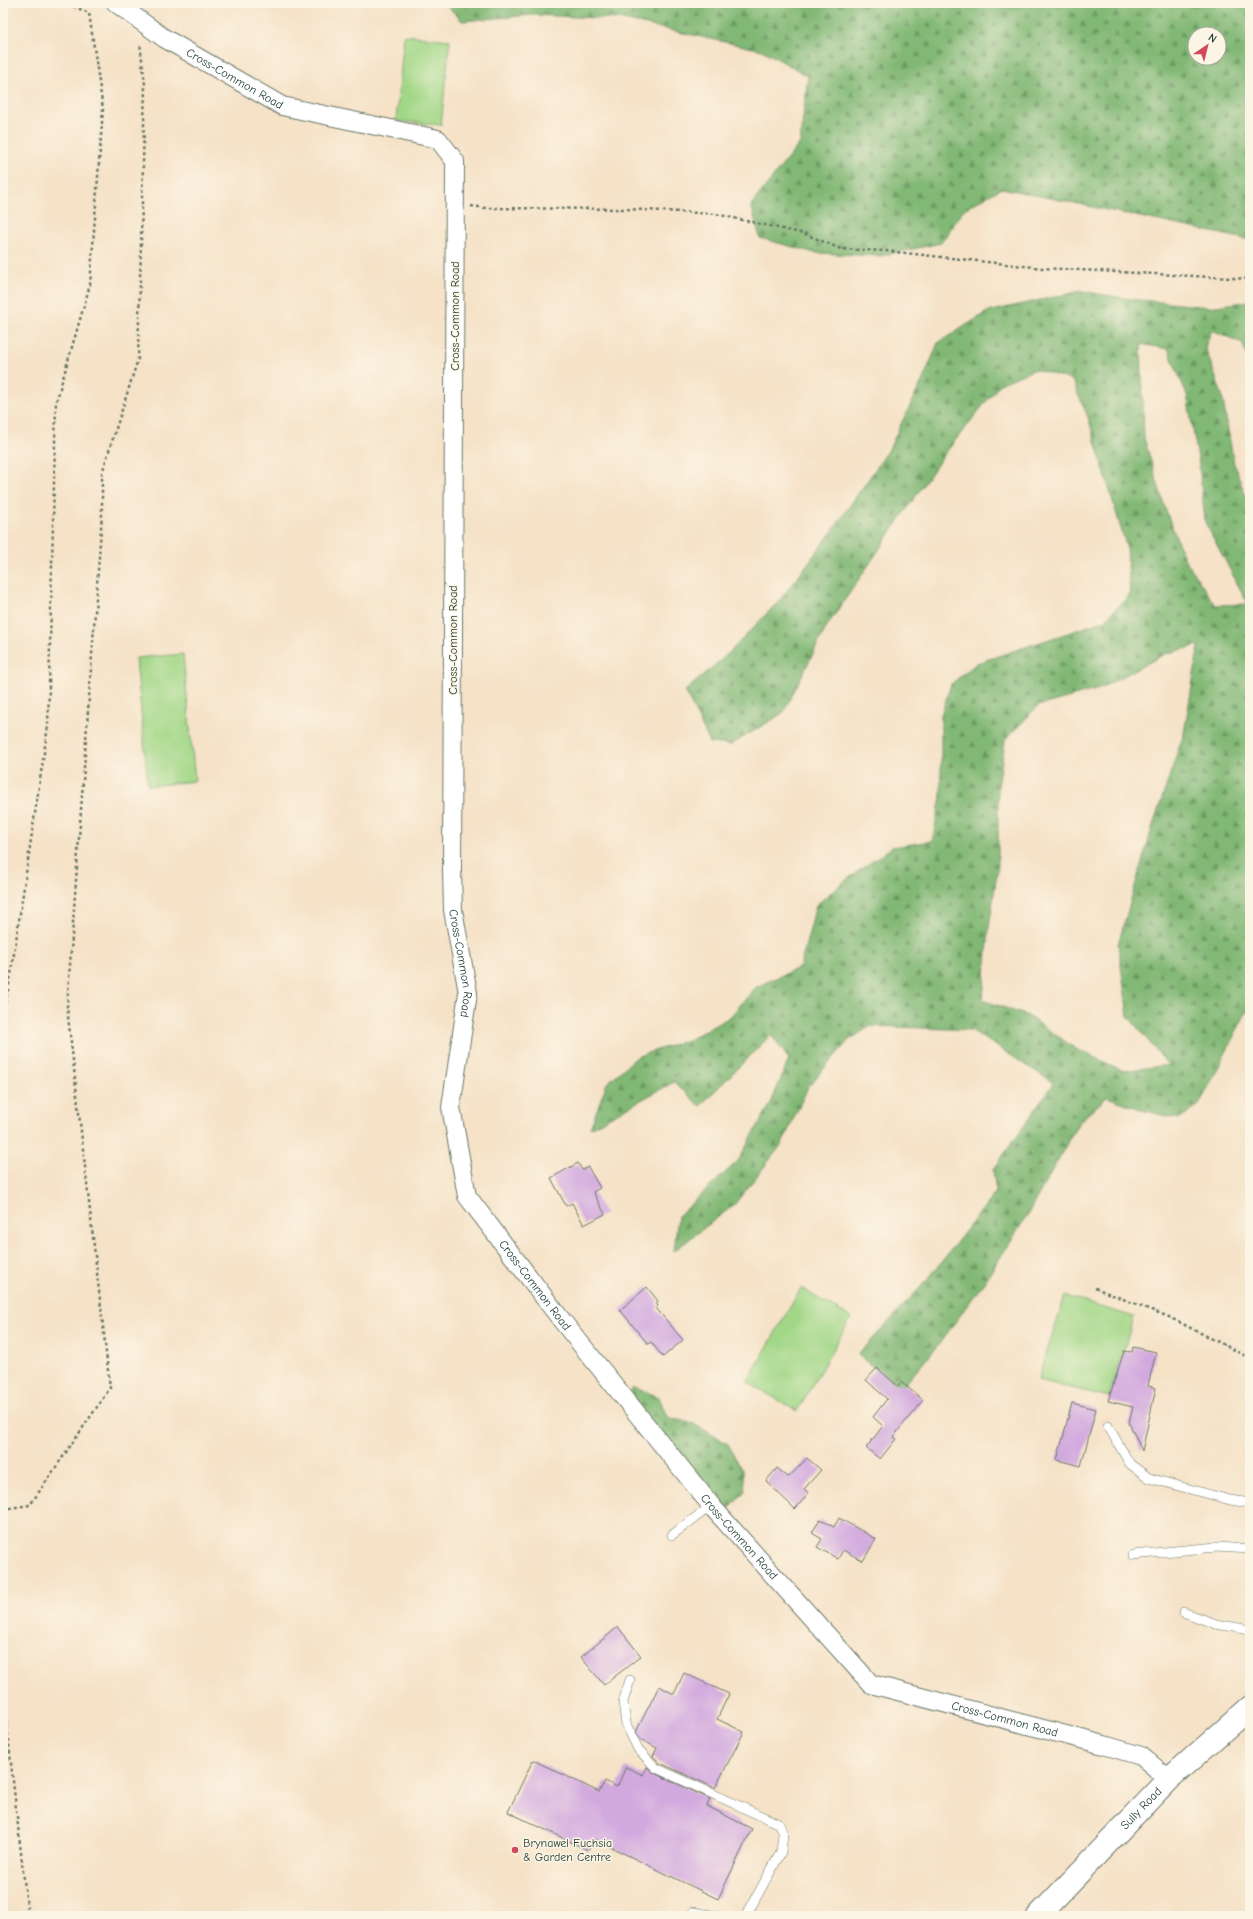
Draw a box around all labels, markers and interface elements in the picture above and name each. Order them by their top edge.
north arrow [1187,26,1227,66]
text: N [1206,31,1219,46]
street label: Cross-Common Road [184,45,286,112]
street label: Cross-Common Road [448,261,462,371]
street label: Cross-Common Road [446,585,460,695]
street label: Cross-Common Road [446,908,475,1018]
street label: Cross-Common Road [496,1237,574,1333]
street label: Cross-Common Road [698,1491,781,1582]
street label: Cross-Common Road [950,1698,1060,1740]
street label: Sully Road [1117,1784,1164,1832]
place label: Brynawel Fuchsia & Garden Centre [523,1836,612,1864]
marker: Brynawel Fuchsia & Garden Centre [510,1845,520,1855]

